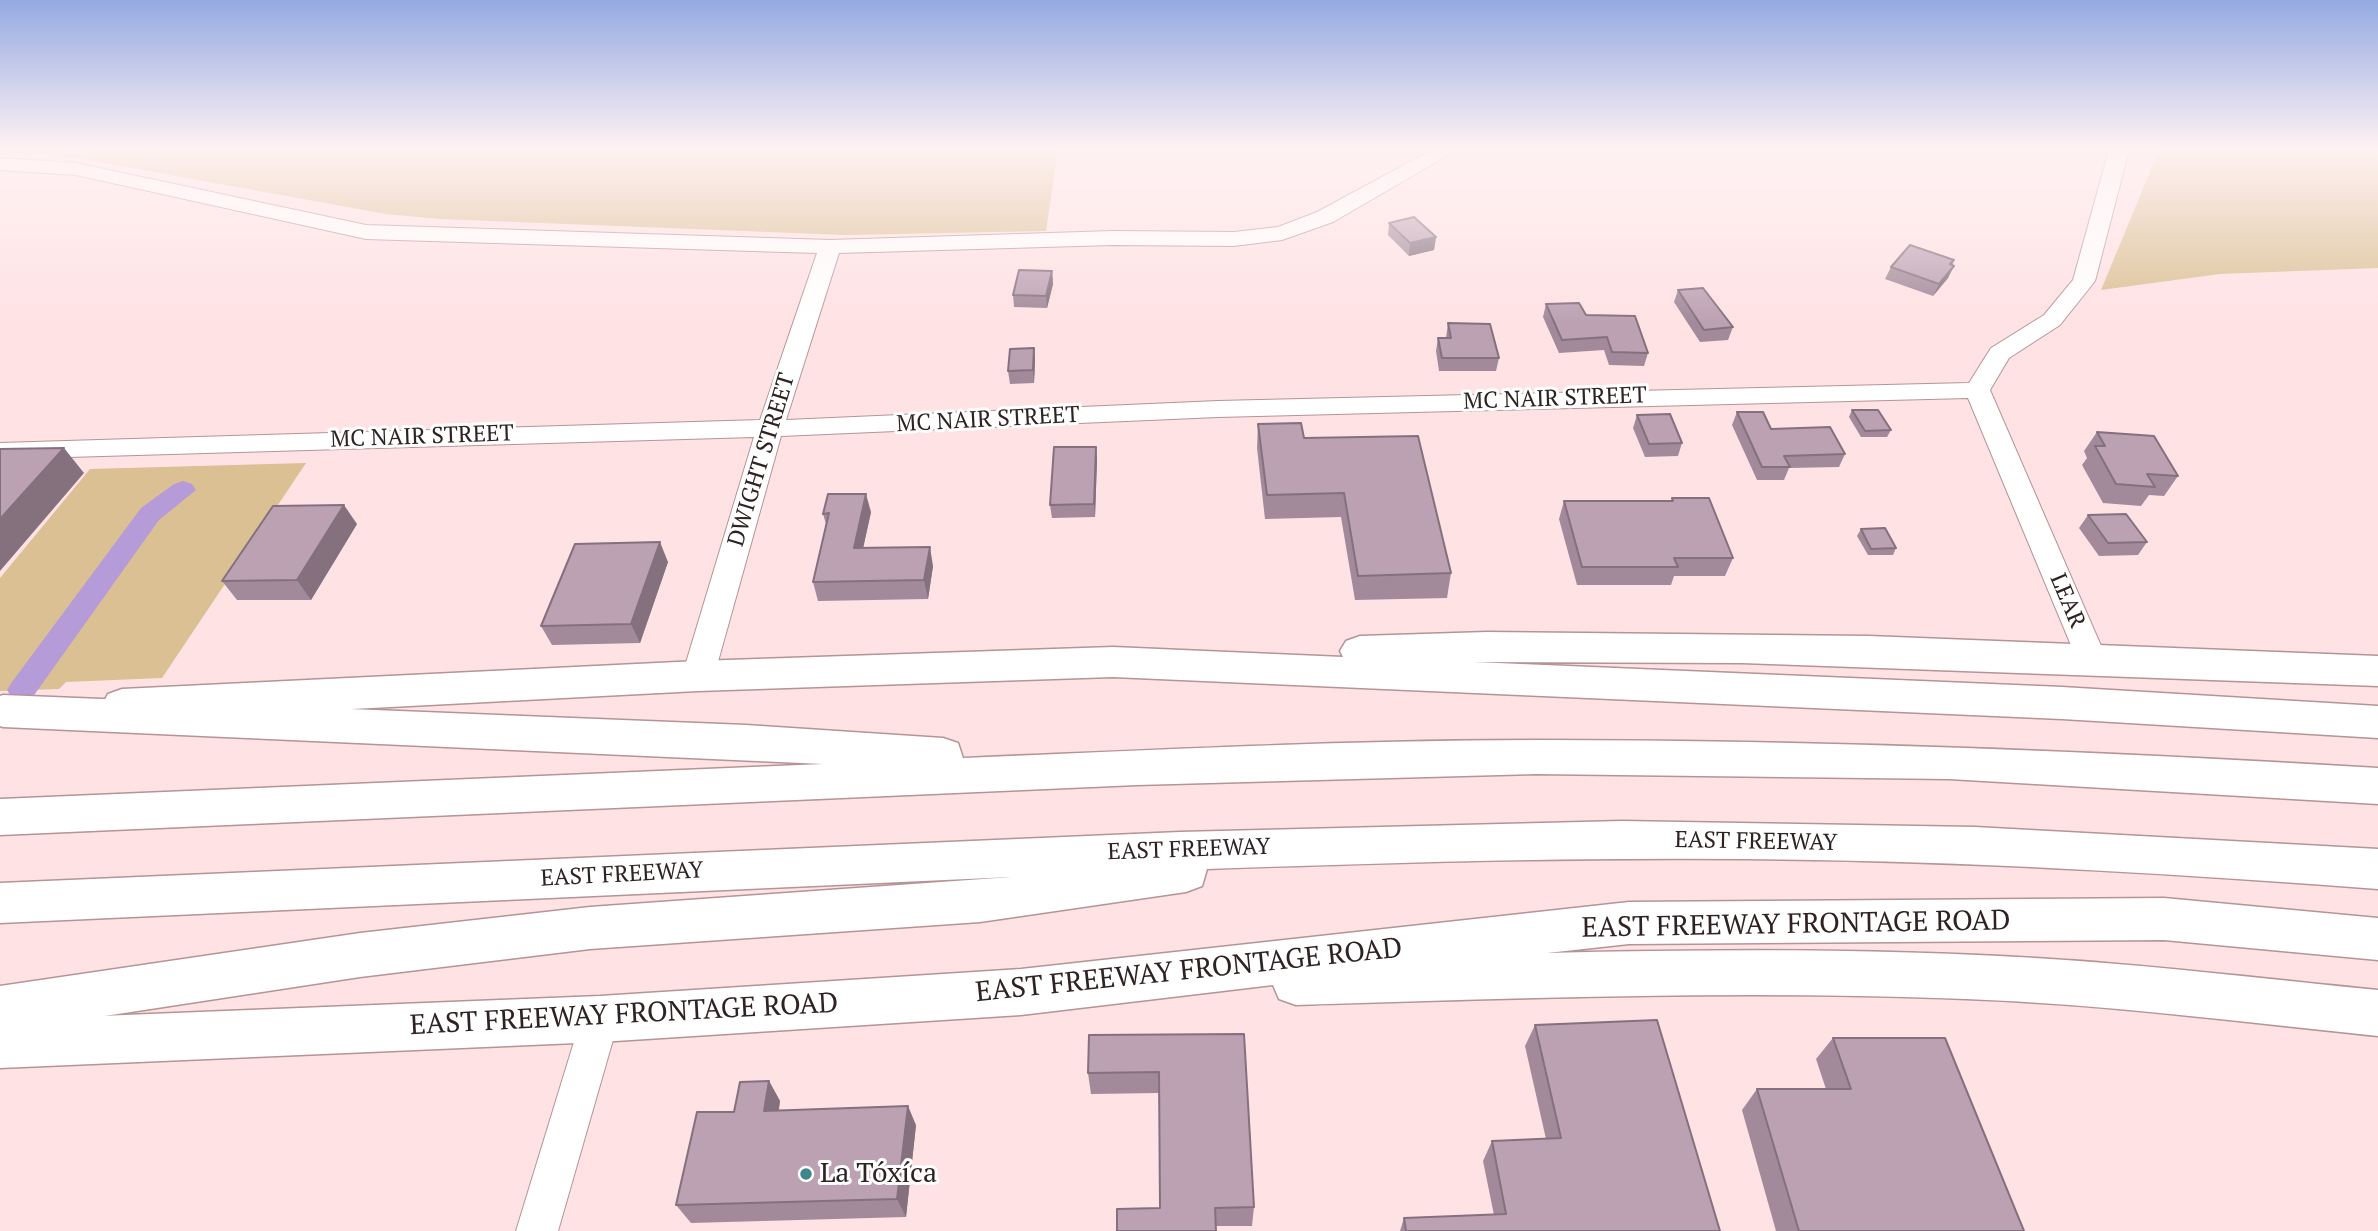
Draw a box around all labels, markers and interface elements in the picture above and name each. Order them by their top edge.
street label: DWIGHT STREET [723,370,801,550]
street label: MC NAIR STREET [1463,382,1647,416]
street label: MC NAIR STREET [896,401,1080,439]
street label: MC NAIR STREET [330,420,514,454]
street label: LEAR [2043,570,2091,632]
street label: EAST FREEWAY [1674,827,1838,857]
street label: EAST FREEWAY [1107,833,1271,867]
street label: EAST FREEWAY [540,857,704,893]
street label: EAST FREEWAY FRONTAGE ROAD [1581,904,2011,946]
street label: EAST FREEWAY FRONTAGE ROAD [974,932,1404,1010]
street label: EAST FREEWAY FRONTAGE ROAD [409,987,839,1043]
place label: La Tóxíca [820,1157,937,1191]
marker: La Tóxíca [798,1166,814,1182]

